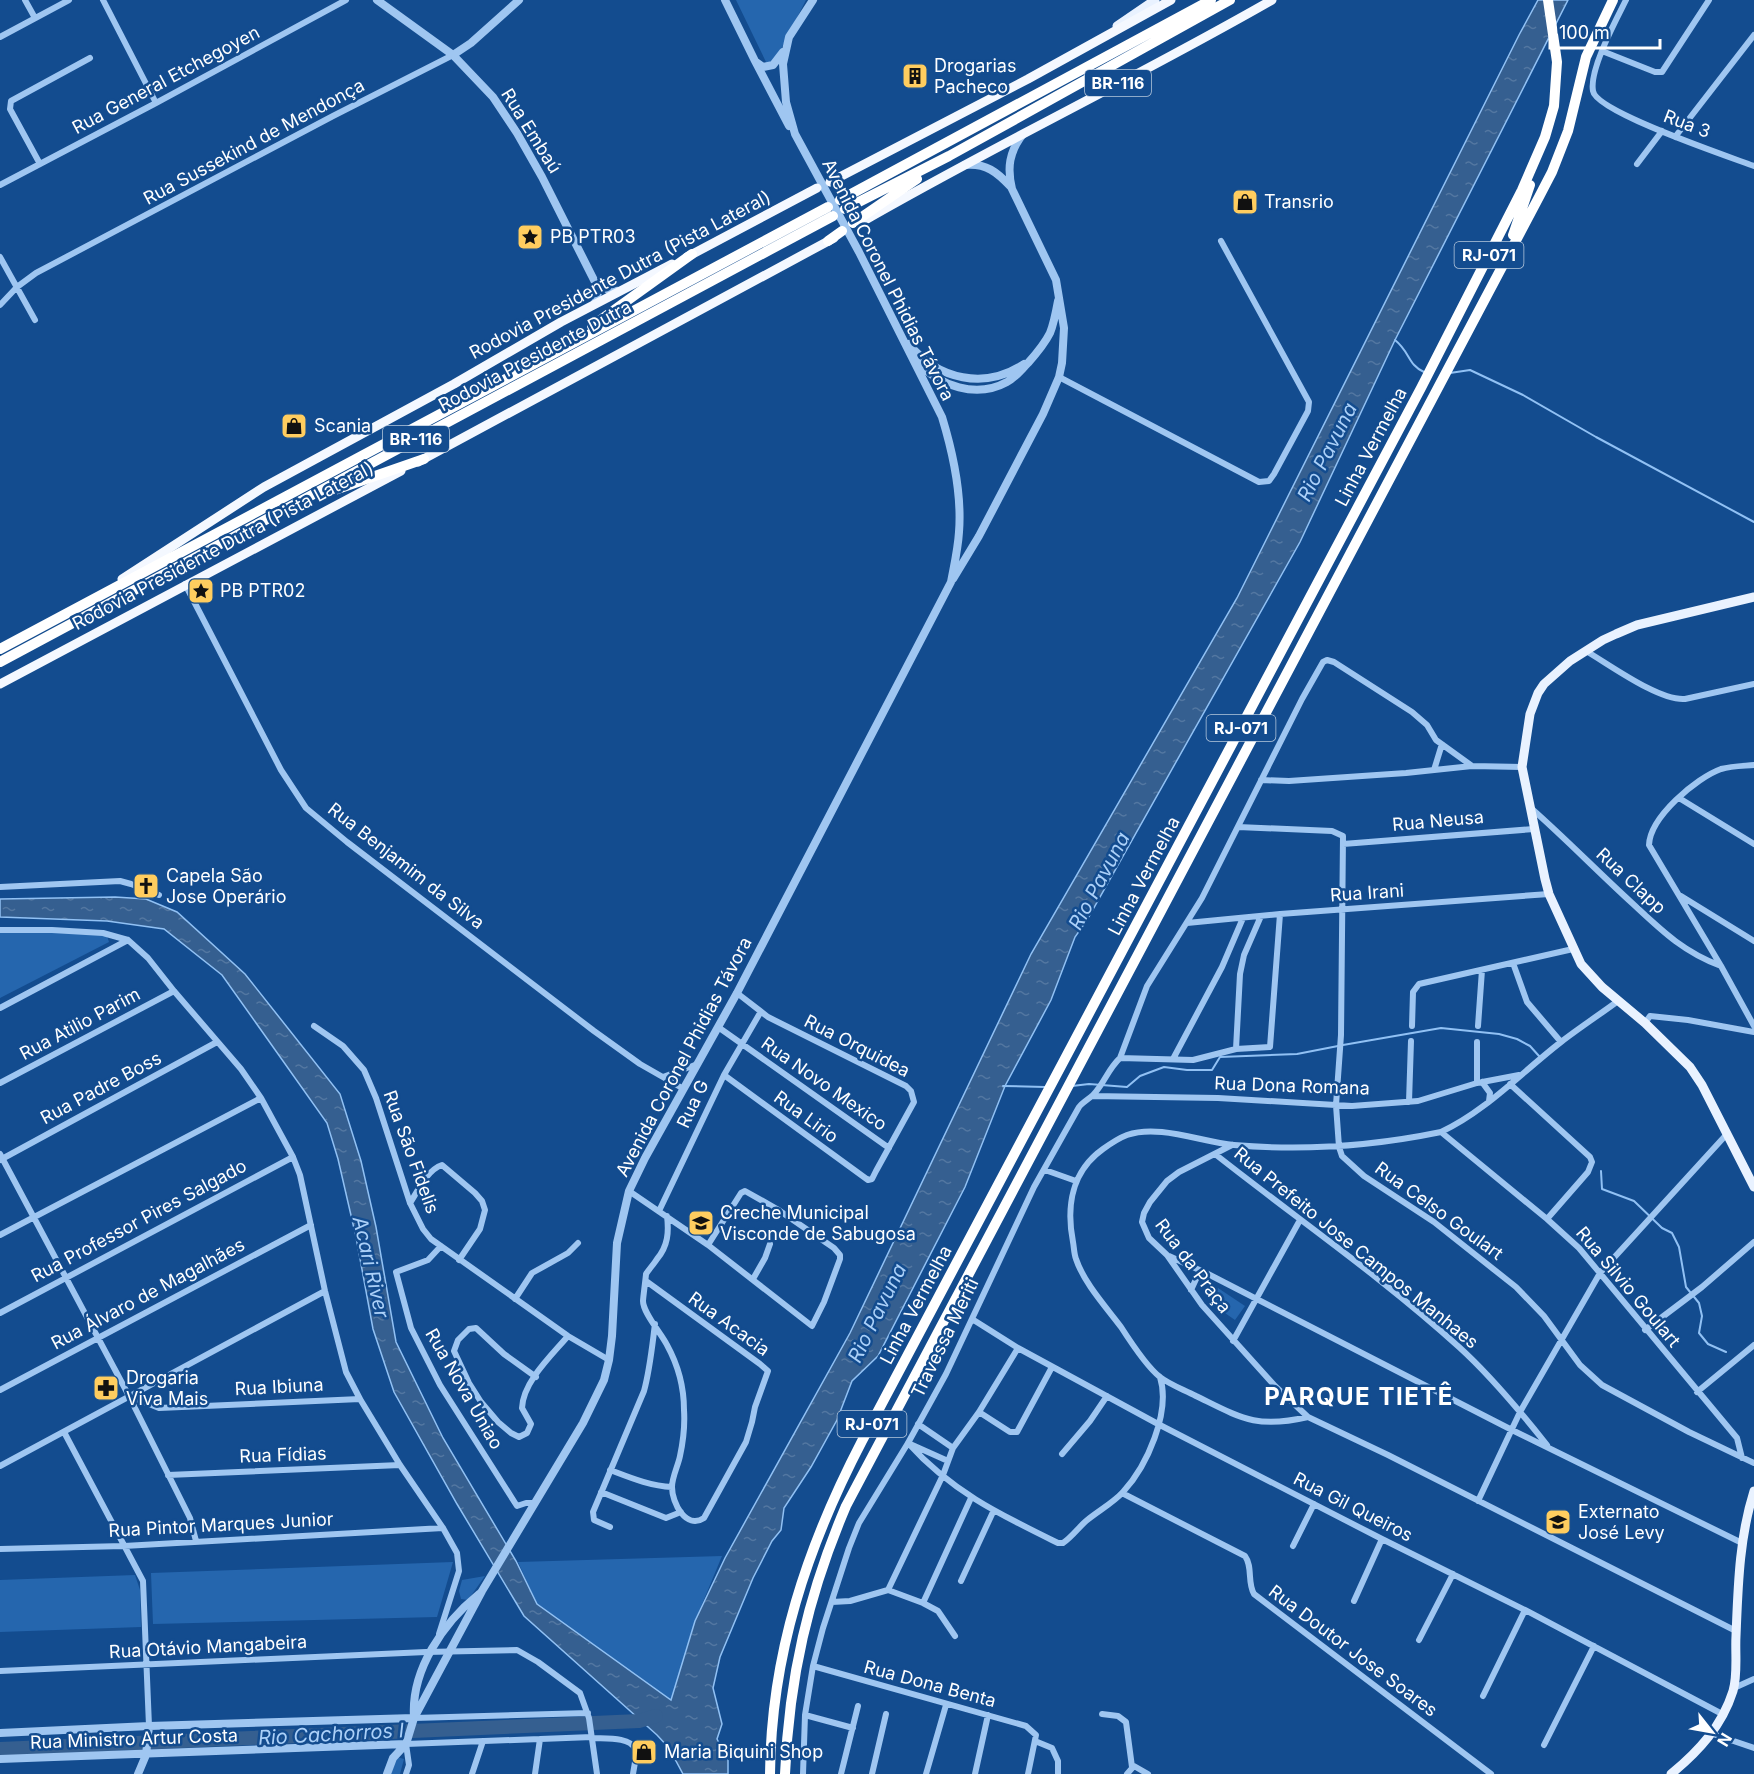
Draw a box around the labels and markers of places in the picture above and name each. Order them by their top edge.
place label: Drogarias Pacheco [934,55,1016,97]
building icon: Drogarias Pacheco [900,61,930,91]
shop icon: Transrio [1230,187,1260,217]
place label: Transrio [1264,191,1334,212]
place icon: PB PTR03 [515,222,545,252]
place label: PB PTR03 [550,226,636,247]
shop icon: Scania [279,411,309,441]
place label: Scania [314,415,371,436]
place icon: PB PTR02 [186,576,216,606]
place label: PB PTR02 [220,580,305,601]
place label: Capela São Jose Operário [166,865,287,907]
church icon: Capela São Jose Operário [131,871,161,901]
place label: Creche Municipal Visconde de Sabugosa [720,1202,916,1244]
school or university icon: Creche Municipal Visconde de Sabugosa [686,1208,716,1238]
place label: Drogaria Viva Mais [126,1367,208,1409]
pharmacy icon: Drogaria Viva Mais [91,1373,121,1403]
place label: Externato José Levy [1578,1501,1665,1543]
school or university icon: Externato José Levy [1543,1507,1573,1537]
shop icon: Maria Biquini Shop [629,1737,659,1767]
place label: Maria Biquini Shop [664,1741,823,1762]

